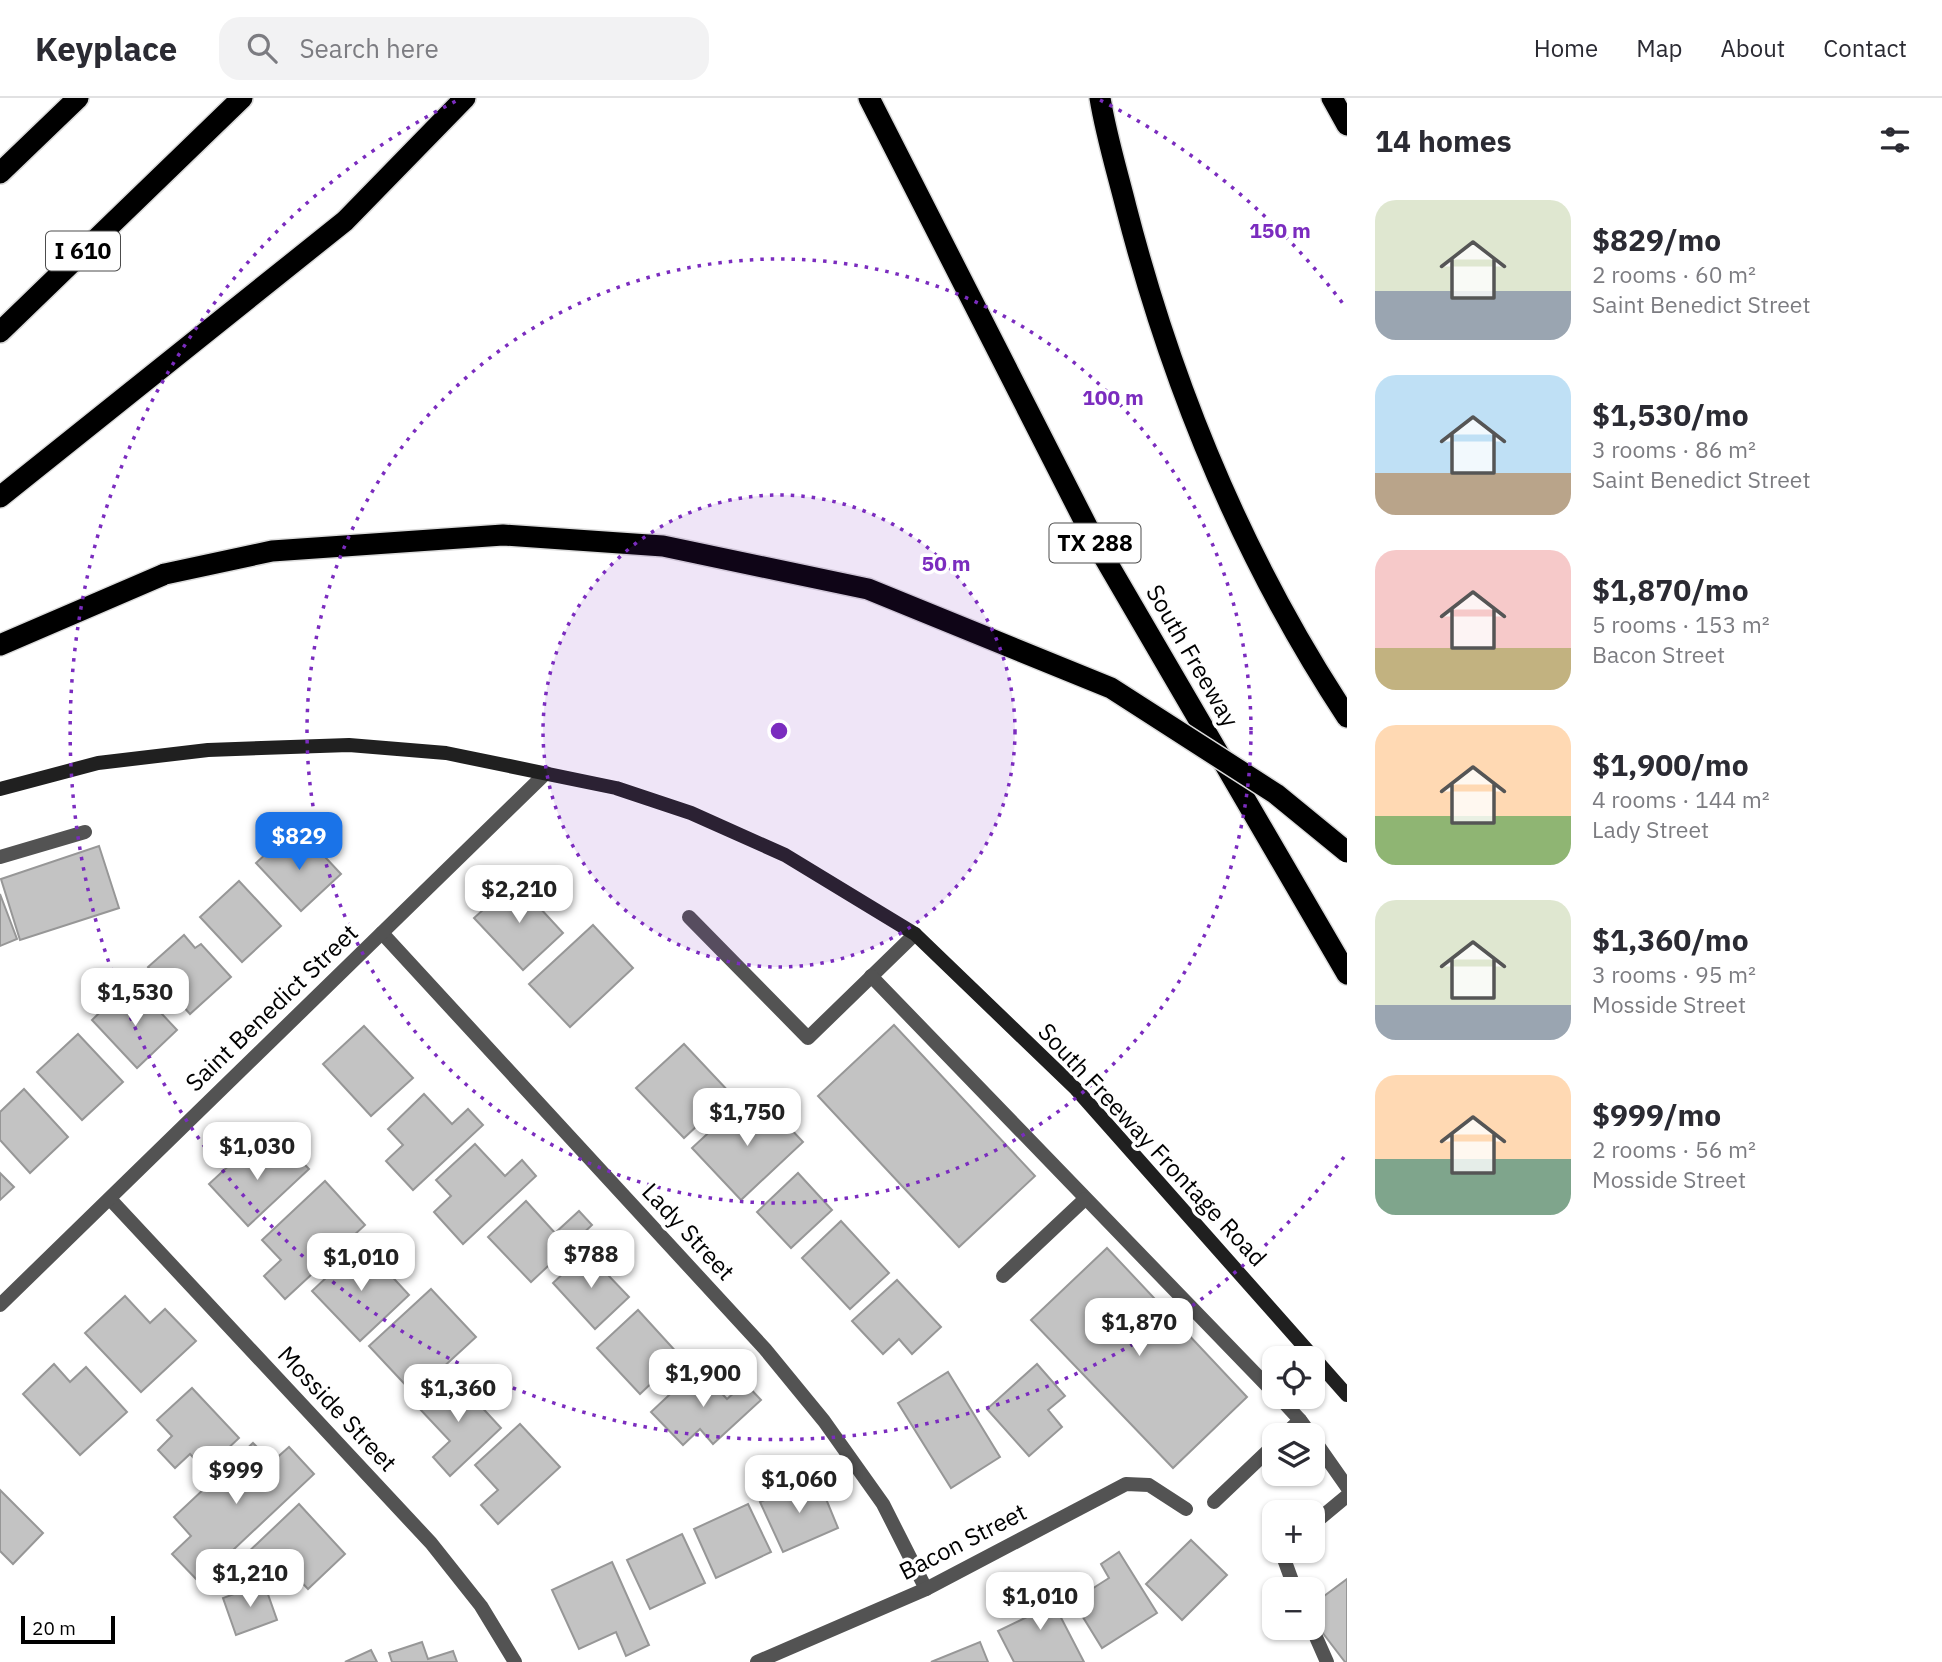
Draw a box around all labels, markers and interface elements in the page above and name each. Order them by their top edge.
search box [219,17,709,80]
text: Keyplace [35,27,177,70]
icon: search [243,29,281,67]
text: Search here [299,31,439,65]
text: Home [1534,32,1598,64]
text: Map [1636,32,1682,64]
text: About [1720,32,1785,64]
text: Contact [1823,32,1907,64]
text: 14 homes [1375,121,1512,160]
icon: filters [1876,121,1914,159]
text: 150 m [1249,216,1311,244]
text: $829/mo [1592,220,1721,259]
icon: home [1431,228,1515,312]
road number: I 610 [46,232,120,270]
text: 2 rooms · 60 m² [1592,259,1756,289]
text: Saint Benedict Street [1592,289,1811,319]
text: 100 m [1082,383,1144,411]
text: $1,530/mo [1592,395,1749,434]
icon: home [1431,403,1515,487]
text: 3 rooms · 86 m² [1592,434,1756,464]
text: Saint Benedict Street [1592,464,1811,494]
road number: TX 288 [1050,524,1140,562]
text: 50 m [922,549,970,577]
text: $1,870/mo [1592,570,1749,609]
street label: South Freeway [1139,578,1247,733]
icon: home [1431,578,1515,662]
text: 5 rooms · 153 m² [1592,609,1770,639]
text: Bacon Street [1592,639,1725,669]
centre of rings [767,719,791,743]
text: $1,900/mo [1592,745,1749,784]
icon: home [1431,753,1515,837]
text: 4 rooms · 144 m² [1592,784,1770,814]
pin: $829 [258,812,340,872]
text: Lady Street [1592,814,1709,844]
text: $829 [271,820,327,850]
pin: $2,210 [462,866,576,925]
text: $2,210 [481,873,557,903]
street label: Saint Benedict Street [178,917,364,1098]
text: $1,360/mo [1592,920,1749,959]
icon: home [1431,928,1515,1012]
text: 3 rooms · 95 m² [1592,959,1756,989]
pin: $1,530 [78,968,192,1028]
text: $1,530 [97,976,173,1006]
text: Mosside Street [1592,989,1746,1019]
street label: South Freeway Frontage Road [1031,1016,1274,1273]
pin: $1,750 [690,1088,804,1148]
text: $999/mo [1592,1095,1721,1134]
text: $1,750 [709,1096,785,1126]
icon: home [1431,1103,1515,1187]
pin: $1,030 [200,1122,314,1182]
text: $1,030 [219,1130,295,1160]
text: 2 rooms · 56 m² [1592,1134,1756,1164]
text: Mosside Street [1592,1164,1746,1194]
street label: Lady Street [635,1176,742,1287]
pin: $788 [550,1230,632,1290]
pin: $1,010 [304,1234,418,1293]
text: $788 [563,1238,619,1268]
text: $1,010 [323,1241,399,1271]
pin: $1,870 [1082,1298,1196,1358]
text: $1,870 [1101,1306,1177,1336]
street label: Mosside Street [271,1339,404,1478]
map controls [1262,1346,1325,1640]
button: locate [1262,1346,1325,1409]
pin: $1,900 [646,1350,760,1409]
text: $1,900 [665,1357,741,1387]
pin: $1,360 [401,1364,515,1424]
text: $1,360 [420,1372,496,1402]
button: layers [1262,1423,1325,1486]
pin: $999 [195,1446,277,1506]
text: $999 [208,1454,264,1484]
pin: $1,060 [742,1456,856,1515]
text: $1,060 [761,1463,837,1493]
street label: Bacon Street [893,1495,1032,1587]
button: + [1262,1500,1325,1563]
pin: $1,210 [193,1550,307,1609]
text: $1,210 [212,1557,288,1587]
pin: $1,010 [983,1572,1097,1632]
button: − [1262,1577,1325,1640]
text: $1,010 [1002,1580,1078,1610]
scale bar [21,1613,116,1645]
text: 20 m [32,1616,76,1640]

